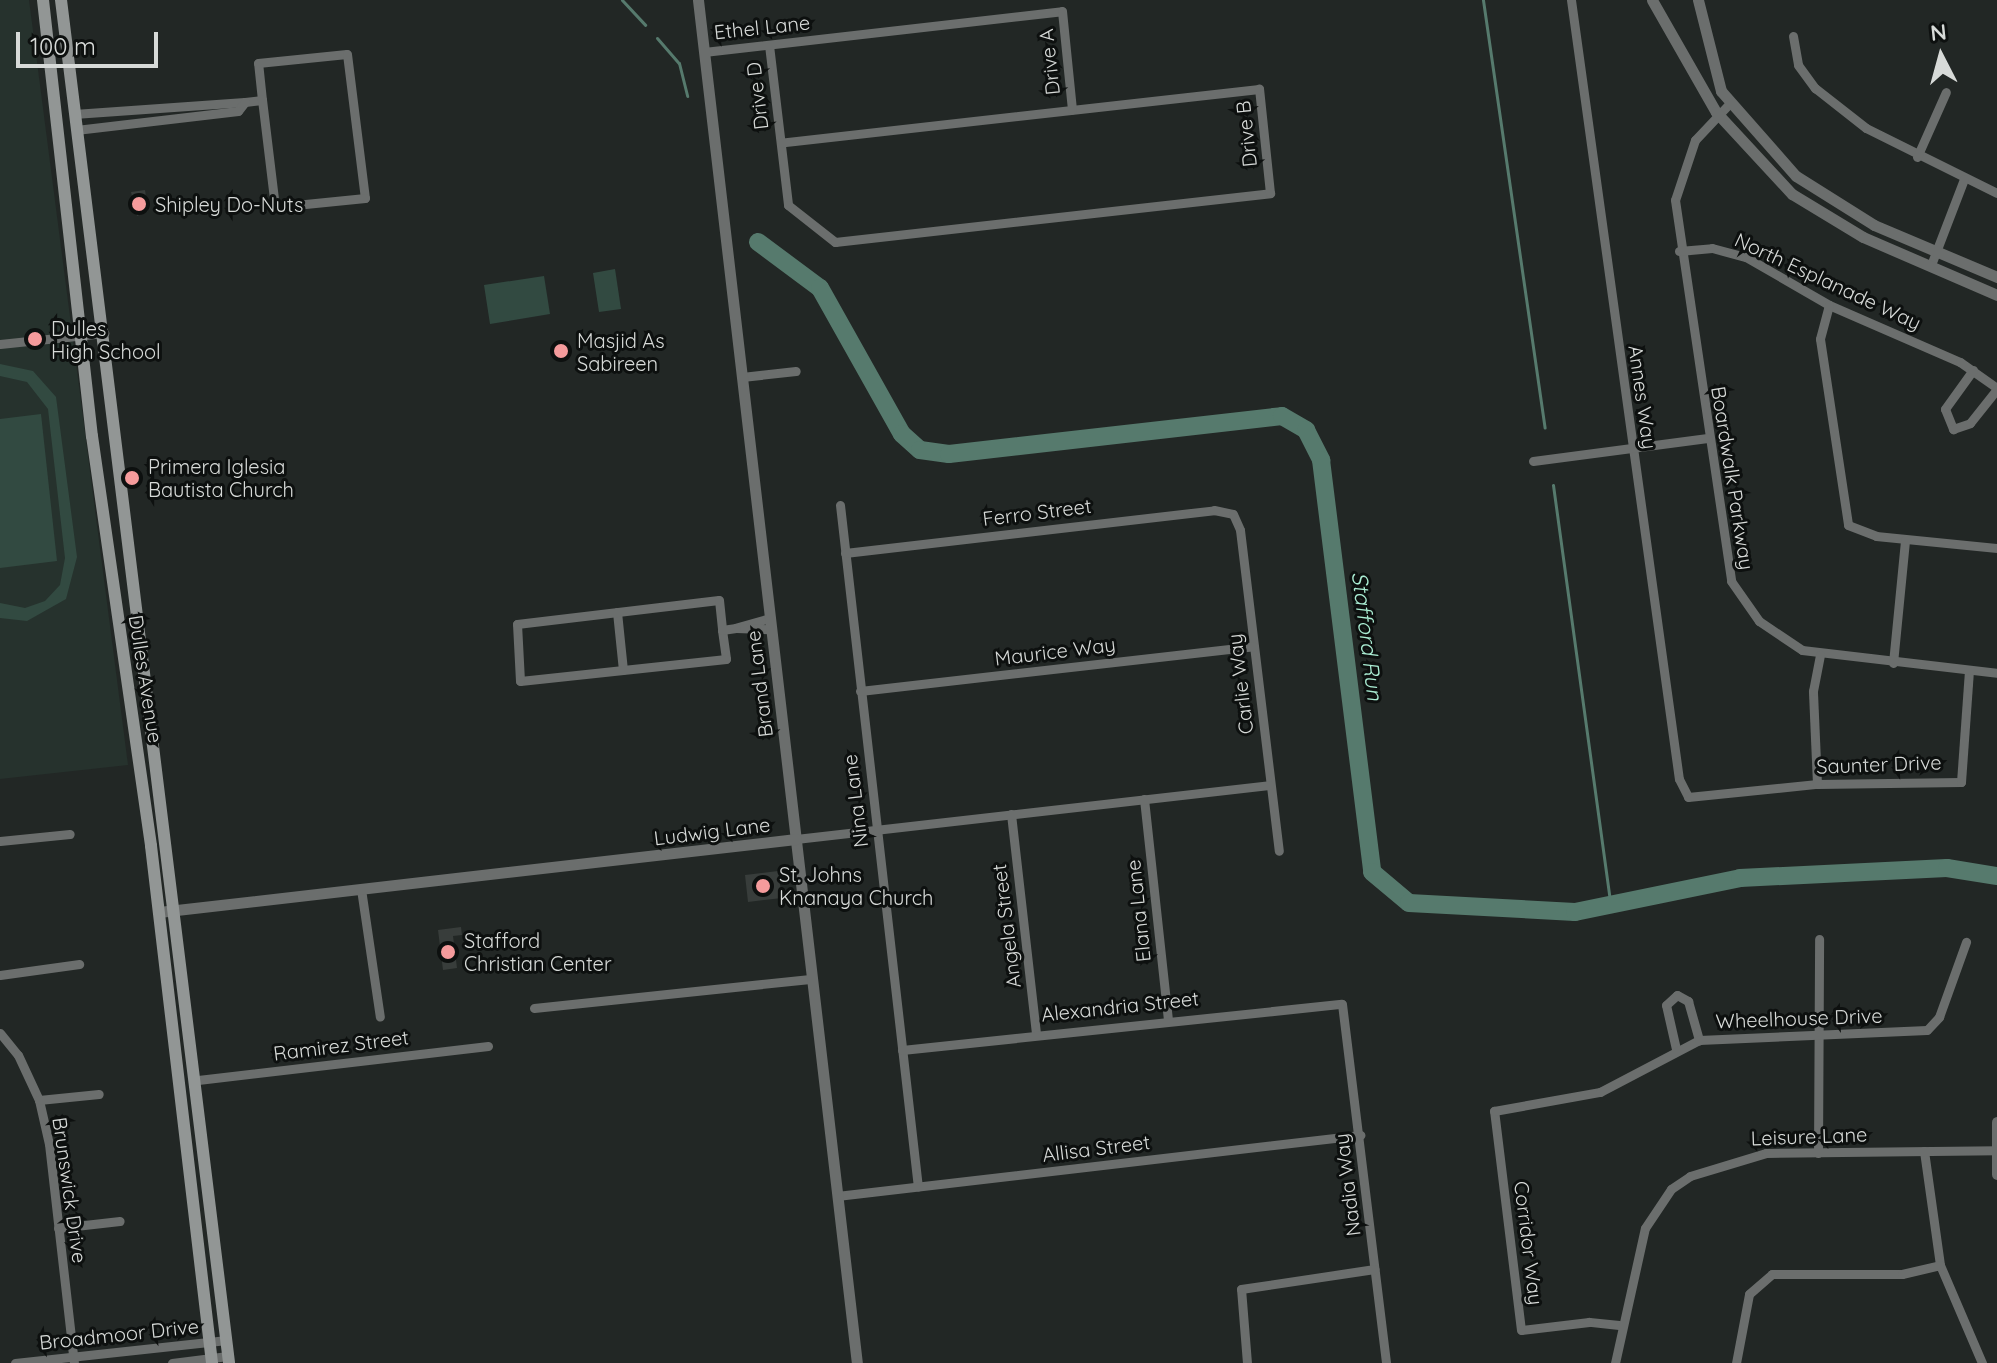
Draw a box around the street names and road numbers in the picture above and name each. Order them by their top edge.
street label: Ethel Lane [713,10,811,44]
street label: Drive A [1034,28,1064,96]
street label: Drive D [741,61,773,131]
street label: Drive B [1231,100,1261,168]
street label: North Esplanade Way [1731,227,1925,335]
street label: Annes Way [1624,343,1662,451]
street label: Boardwalk Parkway [1707,385,1759,571]
street label: Ferro Street [981,493,1093,531]
street label: Dulles Avenue [124,613,168,745]
street label: Brand Lane [741,629,777,739]
street label: Maurice Way [993,632,1117,670]
street label: Carlie Way [1222,632,1258,736]
street label: Saunter Drive [1816,750,1942,778]
street label: Nina Lane [837,753,873,849]
street label: Ludwig Lane [652,812,772,850]
street label: Elana Lane [1121,859,1155,963]
street label: Angela Street [986,863,1026,989]
street label: Alexandria Street [1040,986,1200,1026]
street label: Wheelhouse Drive [1715,1003,1883,1033]
street label: Ramirez Street [272,1025,410,1065]
street label: Brunswick Drive [48,1116,92,1264]
street label: Leisure Lane [1750,1122,1868,1150]
street label: Allisa Street [1041,1129,1151,1167]
street label: Nadia Way [1329,1132,1365,1238]
street label: Corridor Way [1509,1180,1549,1306]
street label: Broadmoor Drive [38,1314,200,1354]

